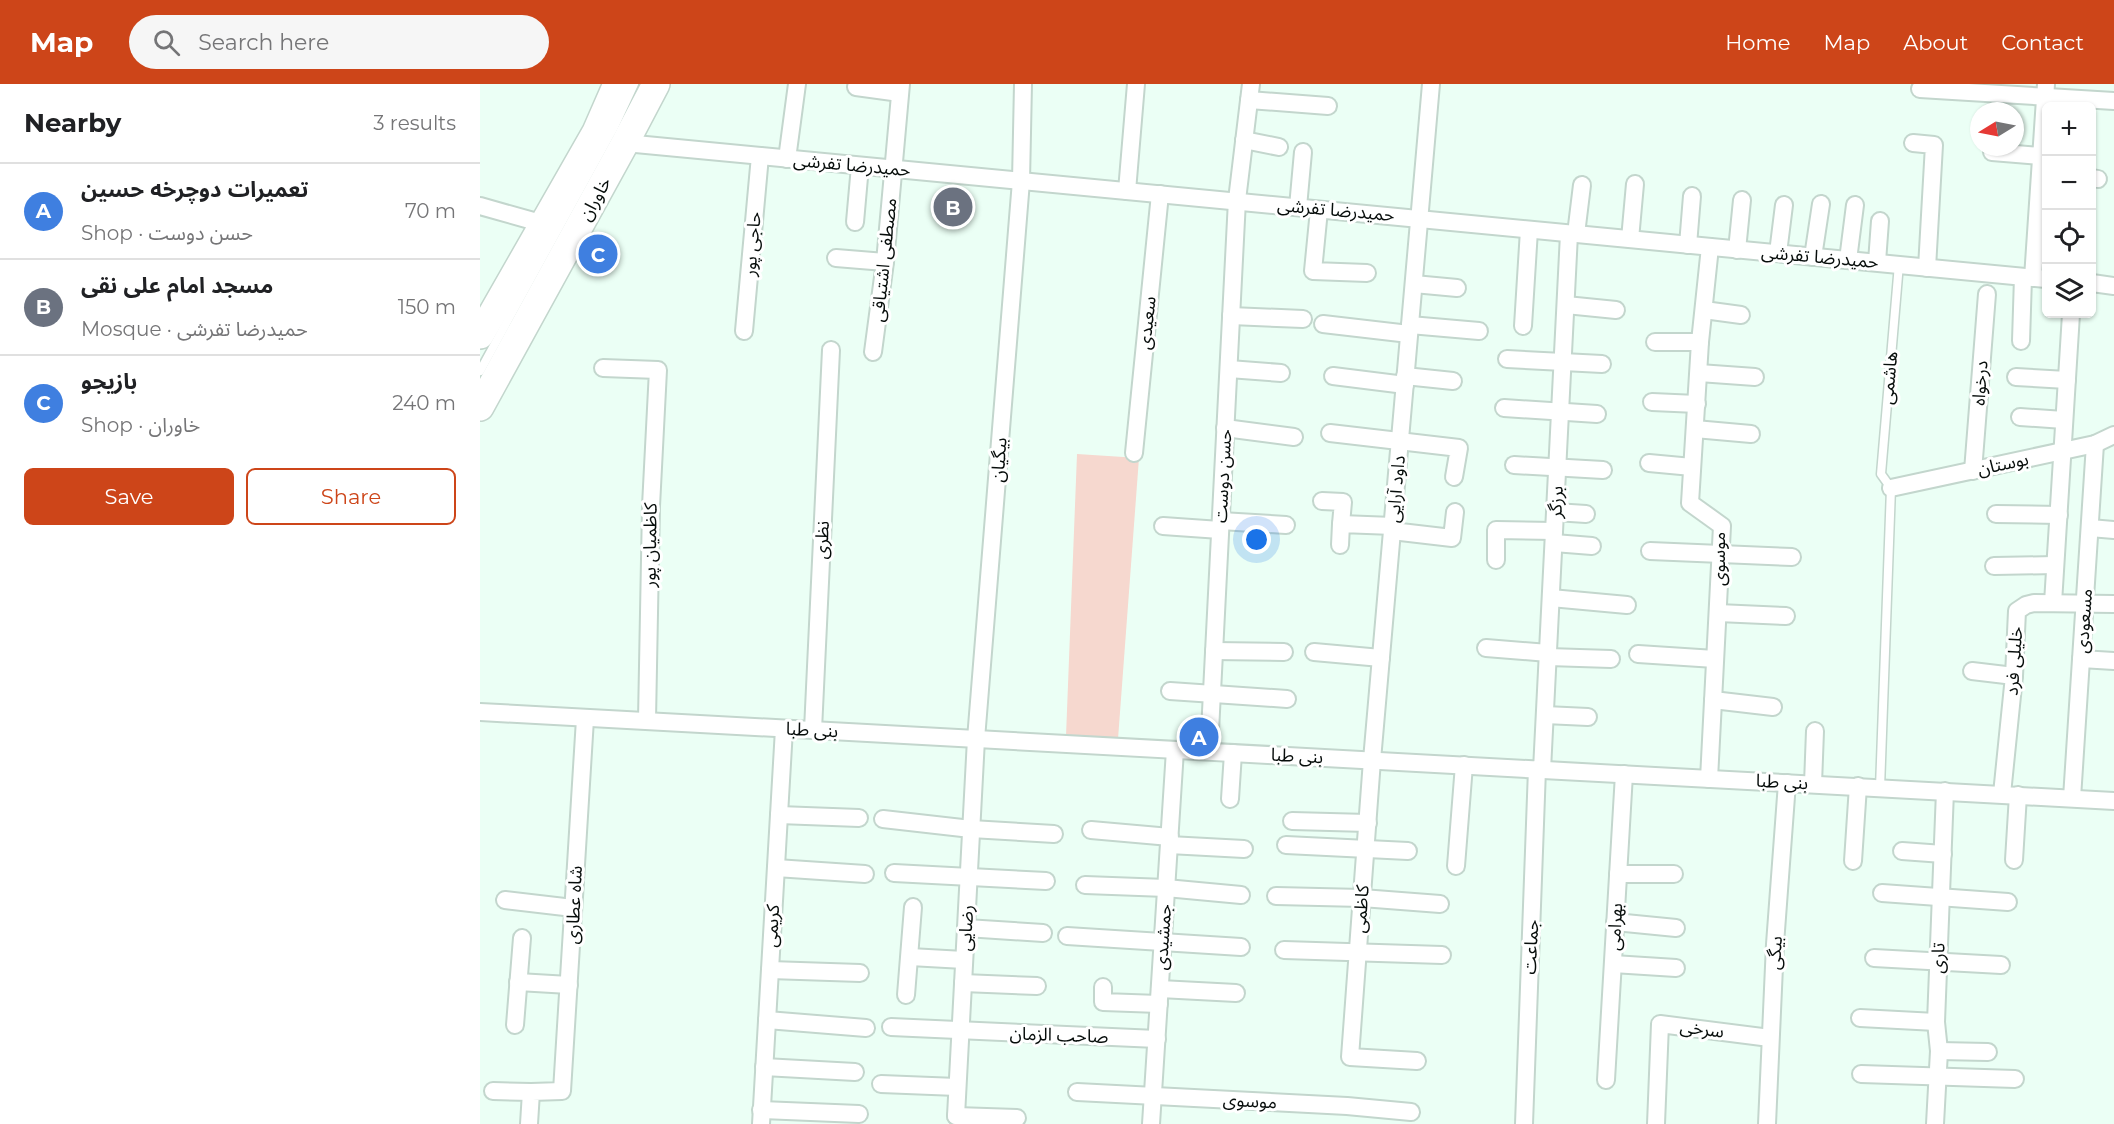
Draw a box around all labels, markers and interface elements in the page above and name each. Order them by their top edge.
search box [129,15,549,69]
text: Map [30,25,93,59]
icon: search [150,26,183,59]
text: Search here [198,29,329,56]
text: Home [1725,30,1790,55]
text: Map [1823,30,1870,55]
text: About [1903,30,1968,55]
text: Contact [2001,30,2084,55]
north arrow [1970,102,2024,156]
map controls [2042,102,2096,318]
button: + [2042,102,2096,156]
text: Nearby [24,107,121,139]
text: 3 results [373,111,456,135]
street label: حمیدرضا تفرشی [792,149,912,181]
button: − [2042,156,2096,210]
street label: خاوران [574,173,616,225]
text: تعمیرات دوچرخه حسین [81,176,308,203]
pin: B [934,184,972,230]
street label: حمیدرضا تفرشی [1276,194,1396,226]
street label: مصطفی اشتیاقی [867,197,901,323]
text: A [36,199,51,223]
text: 70 m [405,199,456,223]
button: locate [2042,210,2096,264]
street label: حاجی پور [738,211,766,278]
text: Shop · حسن دوست [81,221,253,245]
pin: C [578,232,618,276]
street label: حمیدرضا تفرشی [1760,241,1880,273]
button: layers [2042,264,2096,318]
text: مسجد امام علی نقی [81,272,273,299]
text: B [36,295,51,319]
text: 150 m [398,295,456,319]
street label: سعیدی [1133,295,1161,351]
text: Mosque · حمیدرضا تفرشی [81,317,308,341]
street label: هاشمی [1876,350,1902,406]
street label: درخواه [1967,360,1993,406]
text: بازیجو [81,368,137,395]
text: C [36,391,51,415]
text: 240 m [392,391,456,415]
text: Shop · خاوران [81,413,200,437]
street label: حسن دوست [1210,428,1236,524]
street label: بیگیان [986,437,1012,483]
street label: بوستان [1975,448,2031,480]
street label: داود آرایی [1382,454,1410,524]
button: Save [24,468,234,525]
button: Share [246,468,456,525]
street label: برزگر [1544,485,1568,520]
street label: کاظمیان پور [638,502,662,589]
street label: نظری [810,520,834,560]
your location [1242,525,1271,554]
street label: موسوی [1708,532,1730,586]
street label: مسعودی [2071,588,2097,654]
street label: خلیلی فرد [2001,626,2027,696]
pin: A [1180,714,1218,760]
street label: بنی طبا [785,718,839,742]
street label: بنی طبا [1270,744,1324,768]
street label: بنی طبا [1755,770,1809,794]
street label: شاه عطاری [561,865,587,945]
street label: کاظمی [1348,883,1374,934]
street label: کریمی [760,903,784,948]
street label: جمشیدی [1150,903,1176,971]
street label: بهرامی [1603,903,1627,951]
street label: رضایی [954,904,978,952]
street label: جماعت [1519,919,1543,975]
street label: بیگی [1763,935,1787,971]
street label: تاری [1926,942,1950,974]
street label: سرخی [1679,1015,1725,1043]
street label: صاحب الزمان [1009,1022,1109,1048]
street label: موسوی [1222,1089,1278,1113]

